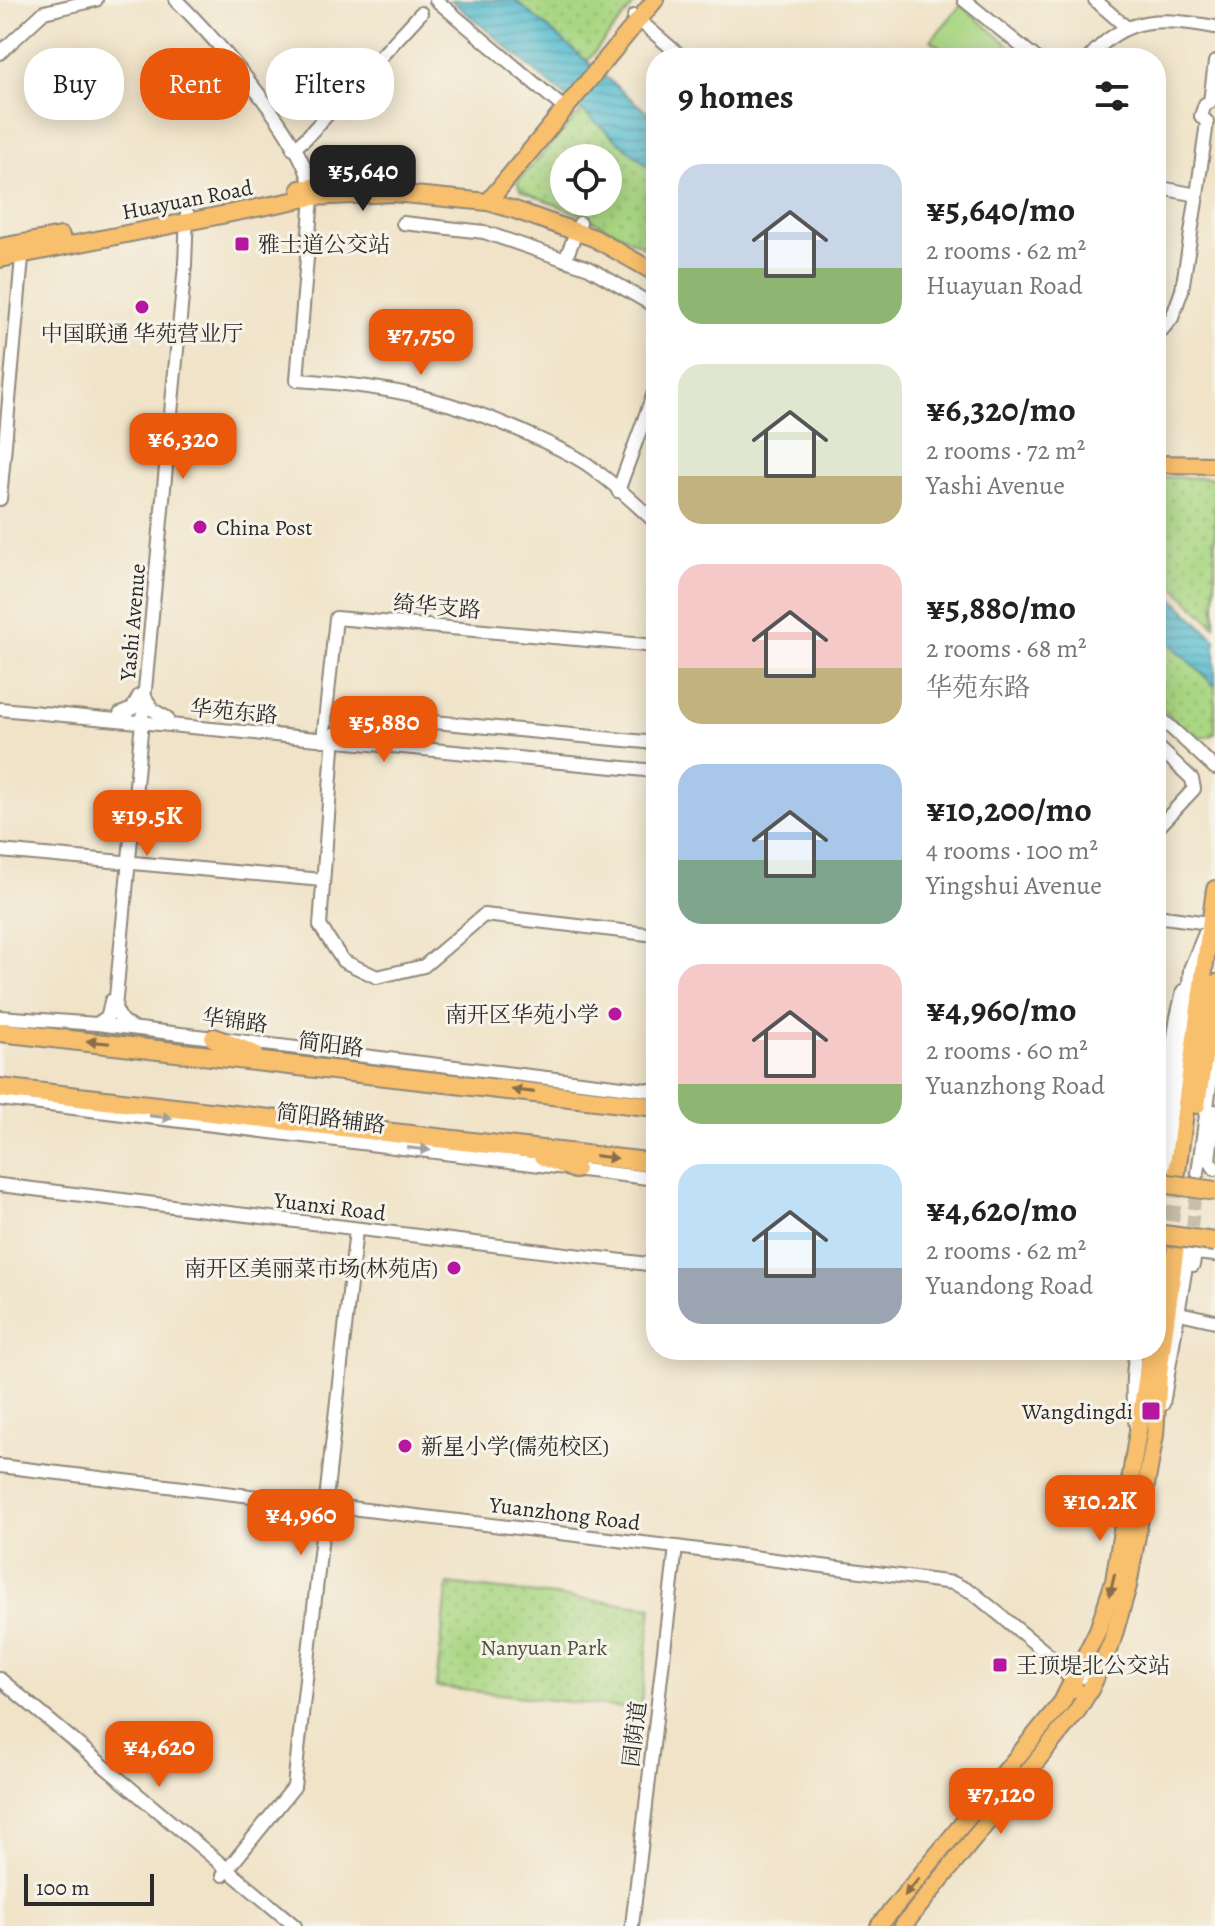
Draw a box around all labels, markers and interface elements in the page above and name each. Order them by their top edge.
chip: Buy [24,48,124,120]
chip: Rent [140,48,250,120]
chip: Filters [266,48,394,120]
text: 9 homes [678,73,794,120]
icon: filters [1090,74,1134,118]
map controls [550,144,622,216]
button: locate [550,144,622,216]
pin: ¥5,640 [298,145,428,213]
text: ¥5,640 [328,153,398,188]
street label: Huayuan Road [119,173,255,227]
text: ¥5,640/mo [926,186,1075,233]
icon: home [742,196,838,292]
place label: 雅士道公交站 [258,230,390,260]
text: 2 rooms · 62 m² [926,233,1086,268]
marker: 雅士道公交站 [233,235,251,253]
text: Huayuan Road [926,268,1083,303]
marker: 中国联通 华苑营业厅 [133,298,151,316]
pin: ¥7,750 [356,309,486,377]
text: ¥7,750 [387,317,455,352]
place label: 中国联通 华苑营业厅 [41,319,243,349]
text: ¥6,320/mo [926,386,1076,433]
icon: home [742,396,838,492]
pin: ¥6,320 [118,413,248,481]
text: ¥6,320 [148,421,218,456]
text: 2 rooms · 72 m² [926,433,1085,468]
text: Yashi Avenue [926,468,1065,503]
place label: China Post [216,513,313,543]
marker: China Post [191,518,209,536]
street label: Yashi Avenue [113,562,153,683]
text: ¥5,880/mo [926,584,1076,631]
street label: 绮华支路 [392,588,482,626]
icon: home [742,596,838,692]
text: 2 rooms · 68 m² [926,631,1087,666]
text: 华苑东路 [926,670,1030,705]
street label: 华苑东路 [189,693,279,731]
pin: ¥5,880 [319,696,449,764]
text: ¥5,880 [348,704,420,739]
text: ¥10,200/mo [926,786,1092,833]
pin: ¥19.5K [82,790,212,858]
icon: home [742,796,838,892]
text: ¥19.5K [111,798,183,833]
text: 4 rooms · 100 m² [926,833,1098,868]
text: Yingshui Avenue [926,868,1102,903]
text: ¥4,960/mo [926,986,1077,1033]
icon: home [742,996,838,1092]
place label: 南开区华苑小学 [445,1000,599,1030]
street label: 华锦路 [200,1002,269,1040]
marker: 南开区华苑小学 [606,1005,624,1023]
street label: 简阳路 [296,1026,365,1064]
text: 2 rooms · 60 m² [926,1033,1088,1068]
one-way arrow [85,1036,110,1049]
text: Yuanzhong Road [926,1068,1105,1103]
one-way arrow [510,1084,535,1097]
street label: 简阳路辅路 [274,1097,387,1141]
one-way arrow [149,1111,174,1124]
one-way arrow [407,1143,432,1156]
one-way arrow [594,1151,619,1164]
street label: Yuanxi Road [271,1185,388,1229]
text: ¥4,620/mo [926,1186,1077,1233]
icon: home [742,1196,838,1292]
text: 2 rooms · 62 m² [926,1233,1086,1268]
place label: 南开区美丽菜市场(林苑店) [184,1254,438,1284]
marker: 南开区美丽菜市场(林苑店) [445,1259,463,1277]
text: Yuandong Road [926,1268,1093,1303]
place label: Wangdingdi [1021,1397,1133,1427]
marker: Wangdingdi [1140,1400,1162,1422]
place label: 新星小学(儒苑校区) [421,1432,609,1462]
marker: 新星小学(儒苑校区) [396,1437,414,1455]
pin: ¥10.2K [1035,1475,1165,1543]
text: ¥10.2K [1063,1483,1137,1518]
pin: ¥4,960 [236,1489,366,1557]
street label: Yuanzhong Road [487,1490,642,1538]
text: ¥4,960 [265,1497,337,1532]
one-way arrow [1106,1573,1118,1598]
park label: Nanyuan Park [481,1633,608,1663]
place label: 王顶堤北公交站 [1016,1651,1170,1681]
marker: 王顶堤北公交站 [991,1656,1009,1674]
street label: 园荫道 [616,1700,654,1769]
pin: ¥4,620 [94,1721,224,1789]
text: ¥4,620 [123,1729,195,1764]
pin: ¥7,120 [936,1768,1066,1836]
text: ¥7,120 [967,1776,1035,1811]
scale bar [24,1870,154,1906]
text: 100 m [36,1873,90,1903]
one-way arrow [904,1876,921,1896]

